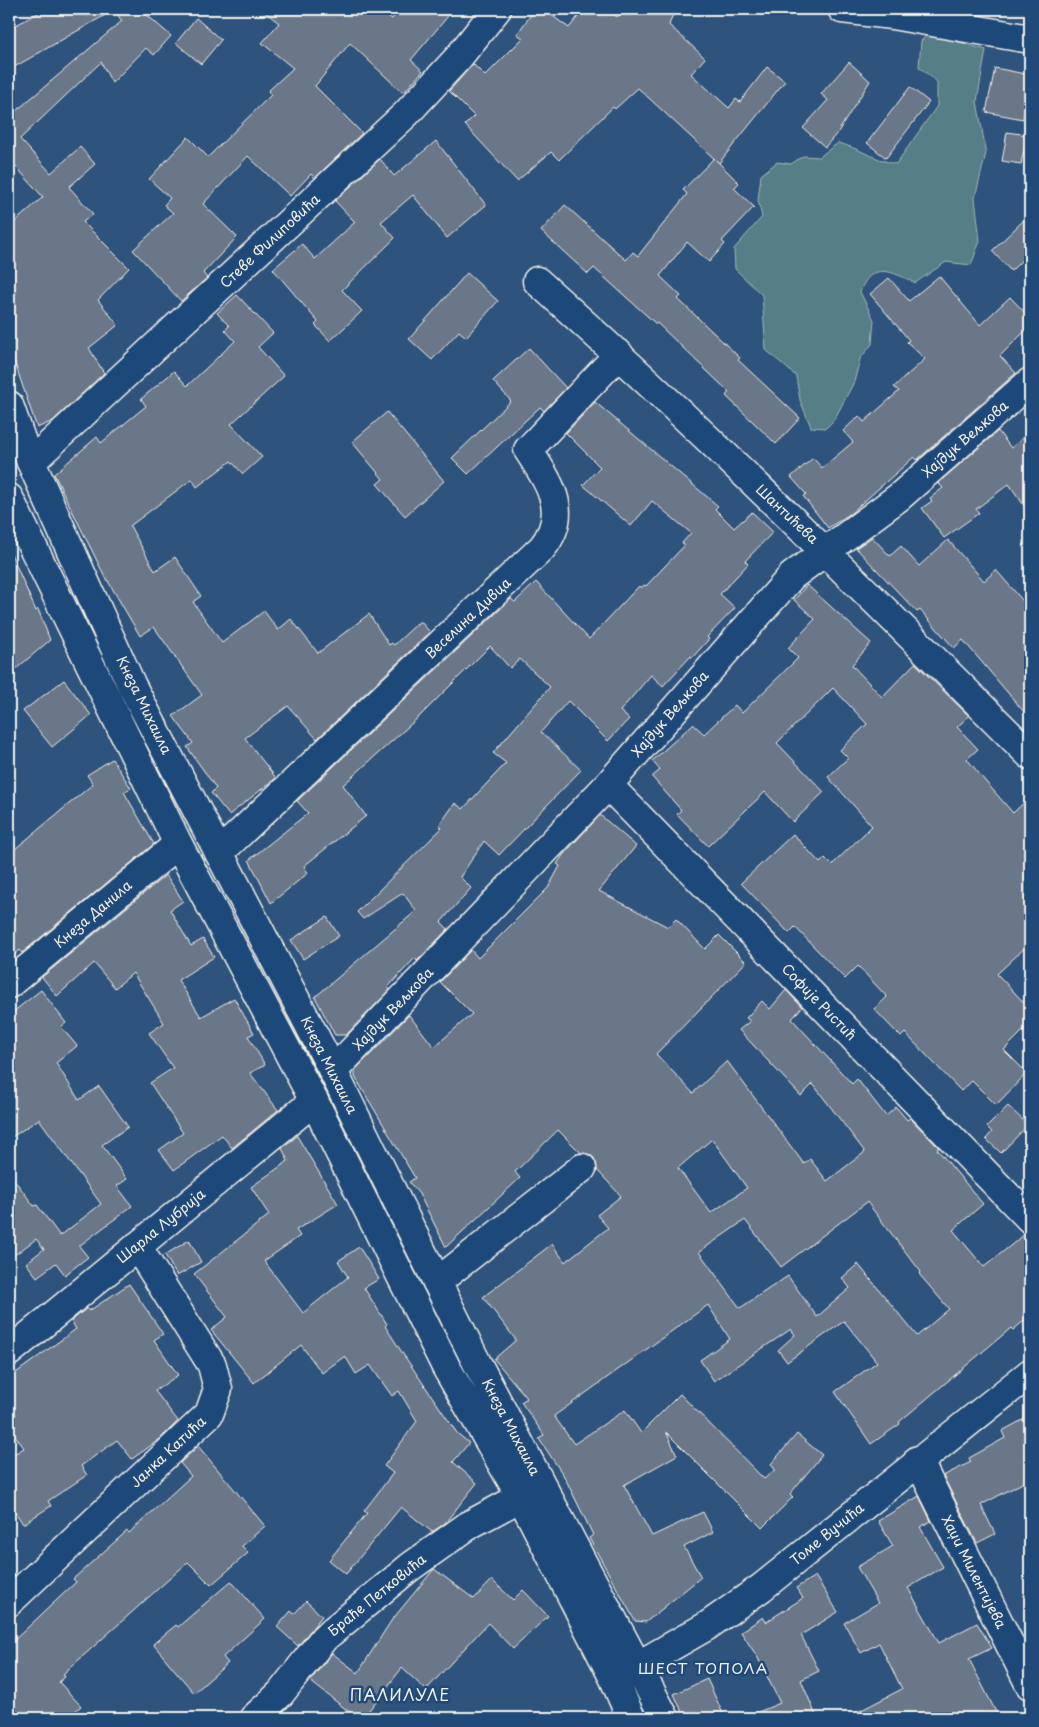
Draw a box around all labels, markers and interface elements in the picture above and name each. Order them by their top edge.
street label: Стеве Филиповића [215,188,325,293]
street label: Хајдук Вељкова [917,395,1013,482]
street label: Шантићева [751,479,824,548]
street label: Веселина Дивца [420,572,516,663]
street label: Кнеза Михаила [112,652,177,758]
street label: Хајдук Вељкова [626,665,713,762]
street label: Кнеза Данила [49,875,136,953]
street label: Софије Ристић [777,958,862,1045]
street label: Хајдук Вељкова [347,962,438,1055]
street label: Кнеза Михаила [296,1012,363,1117]
street label: Шарла Лубрија [112,1183,210,1268]
street label: Кнеза Михаила [477,1374,546,1479]
street label: Јанка Катића [125,1411,210,1492]
street label: Томе Вучића [785,1497,868,1570]
street label: Хаџи Милентијева [937,1512,1012,1632]
street label: Браће Петковића [323,1548,430,1641]
district label: ШЕСТ ТОПОЛА [638,1656,768,1679]
district label: ПАЛИЛУЛЕ [350,1682,450,1706]

